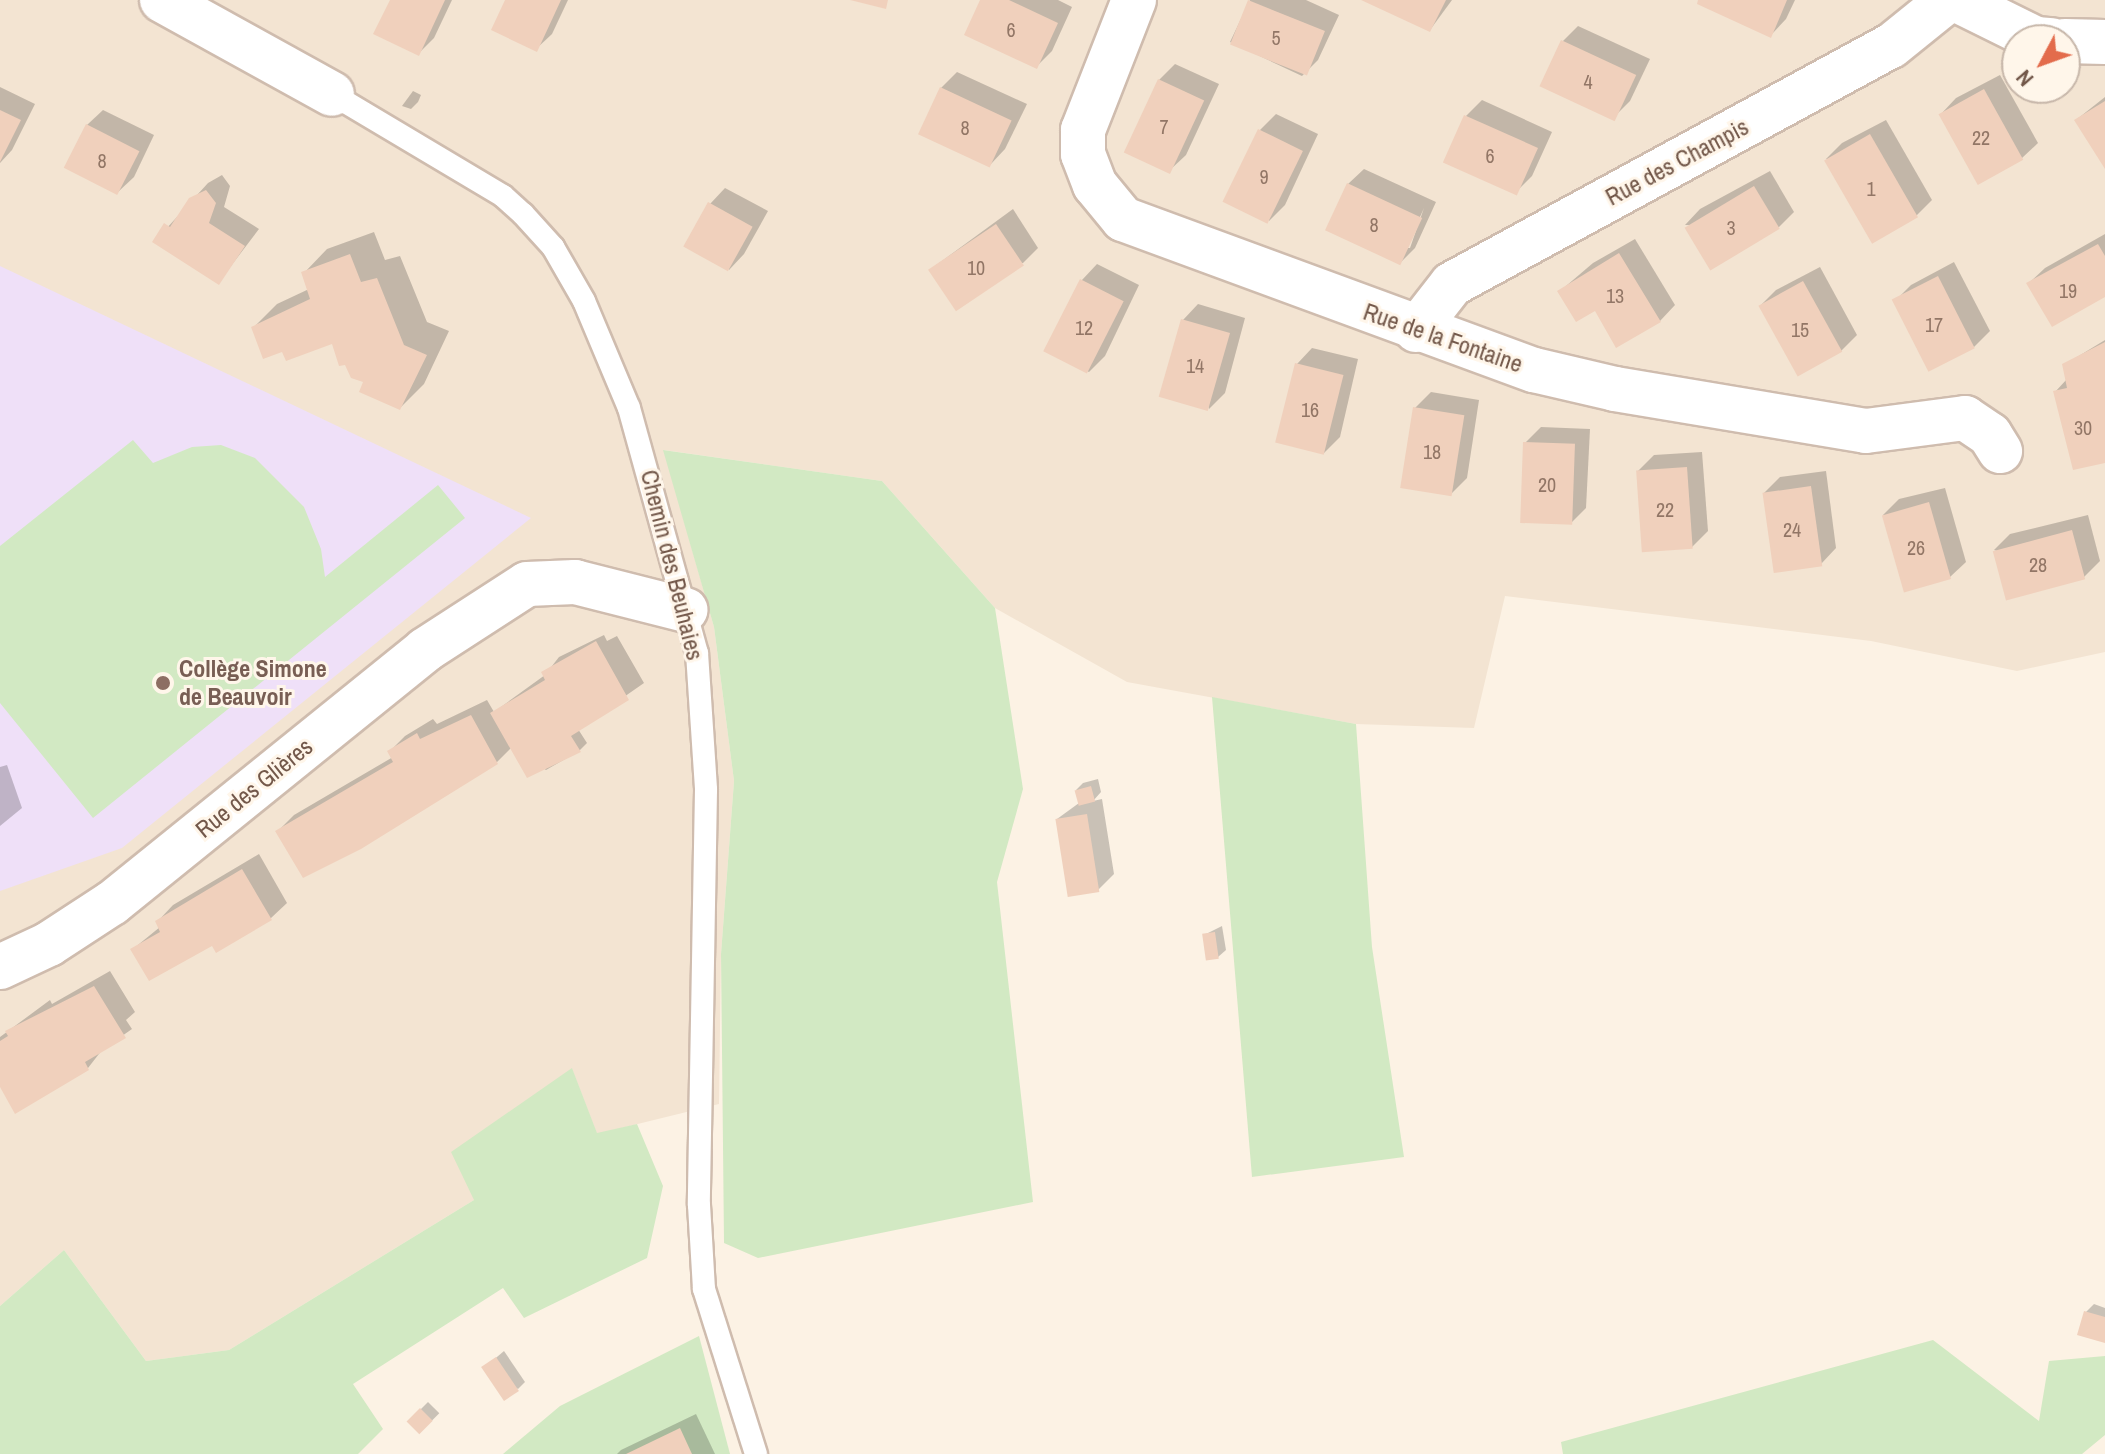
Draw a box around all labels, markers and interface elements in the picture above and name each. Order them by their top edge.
house number: 6 [1006,17,1016,41]
north arrow [2001,24,2081,104]
house number: 5 [1271,25,1281,49]
text: N [2009,64,2040,93]
house number: 4 [1583,69,1593,93]
street label: Rue des Champis [1601,112,1753,212]
house number: 7 [1159,114,1169,138]
house number: 8 [960,115,970,139]
house number: 22 [1972,125,1990,149]
house number: 6 [1485,143,1495,167]
house number: 8 [97,148,107,172]
house number: 9 [1259,164,1269,188]
house number: 1 [1866,176,1876,200]
house number: 8 [1369,212,1379,236]
house number: 3 [1726,215,1736,239]
house number: 10 [967,255,985,279]
house number: 19 [2059,278,2077,302]
house number: 13 [1606,283,1624,307]
street label: Rue de la Fontaine [1360,297,1526,379]
house number: 17 [1925,312,1943,336]
house number: 12 [1075,315,1093,339]
house number: 15 [1791,317,1809,341]
house number: 14 [1186,353,1204,377]
house number: 16 [1301,397,1319,421]
house number: 30 [2074,415,2092,439]
house number: 18 [1423,439,1441,463]
street label: Chemin des Beuhaies [634,467,710,663]
house number: 20 [1538,472,1556,496]
house number: 22 [1656,497,1674,521]
house number: 24 [1783,517,1801,541]
house number: 26 [1907,535,1925,559]
house number: 28 [2029,552,2047,576]
place label: Collège Simone de Beauvoir [179,655,327,711]
marker: Collège Simone de Beauvoir [154,674,172,692]
street label: Rue des Glières [190,732,318,844]

